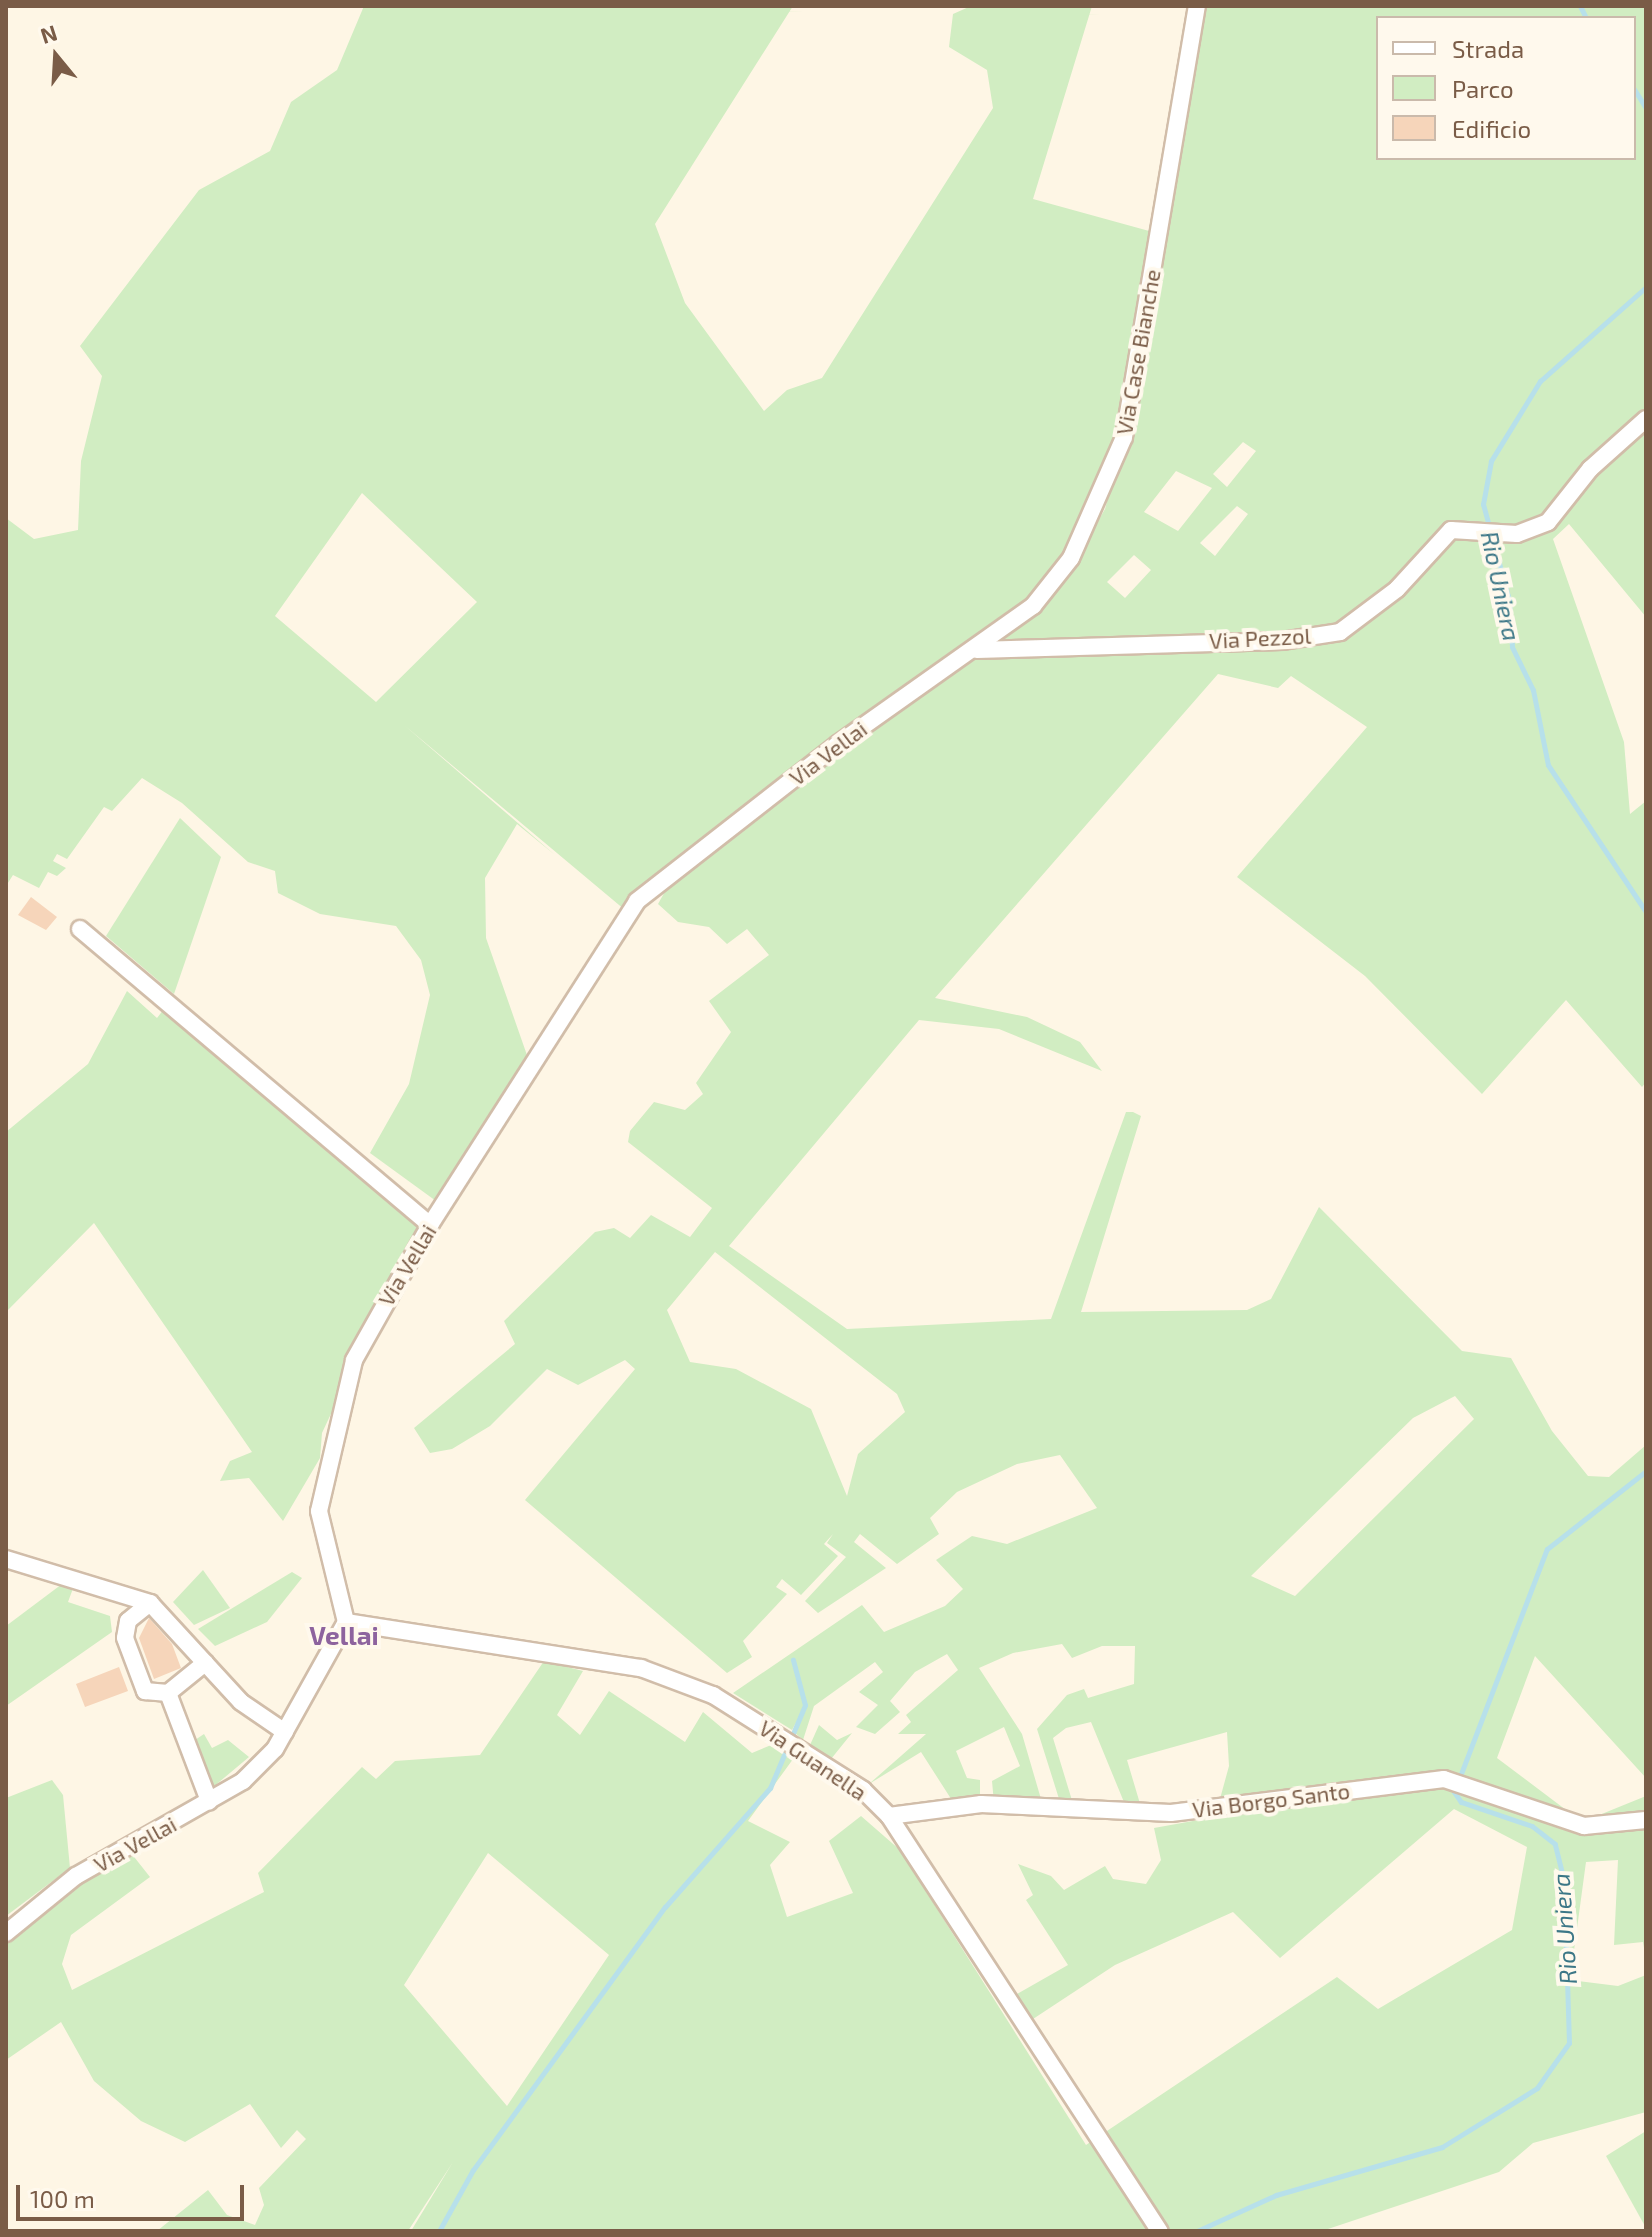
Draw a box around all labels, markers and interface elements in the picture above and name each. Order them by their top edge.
north arrow [16,16,96,96]
legend [1376,16,1636,160]
text: N [37,18,60,48]
text: Strada [1452,34,1524,63]
text: Parco [1452,74,1514,103]
text: Edificio [1452,114,1531,143]
street label: Via Case Bianche [1110,267,1166,437]
water label: Rio Uniera [1475,529,1527,643]
street label: Via Pezzol [1208,622,1312,654]
street label: Via Vellai [784,715,872,791]
street label: Via Vellai [372,1219,442,1311]
district label: Vellai [309,1619,379,1651]
street label: Via Guanella [754,1714,872,1806]
street label: Via Borgo Santo [1191,1777,1351,1823]
street label: Via Vellai [89,1810,181,1878]
water label: Rio Uniera [1546,1872,1582,1986]
scale bar [20,2169,248,2219]
text: 100 m [30,2184,95,2213]

